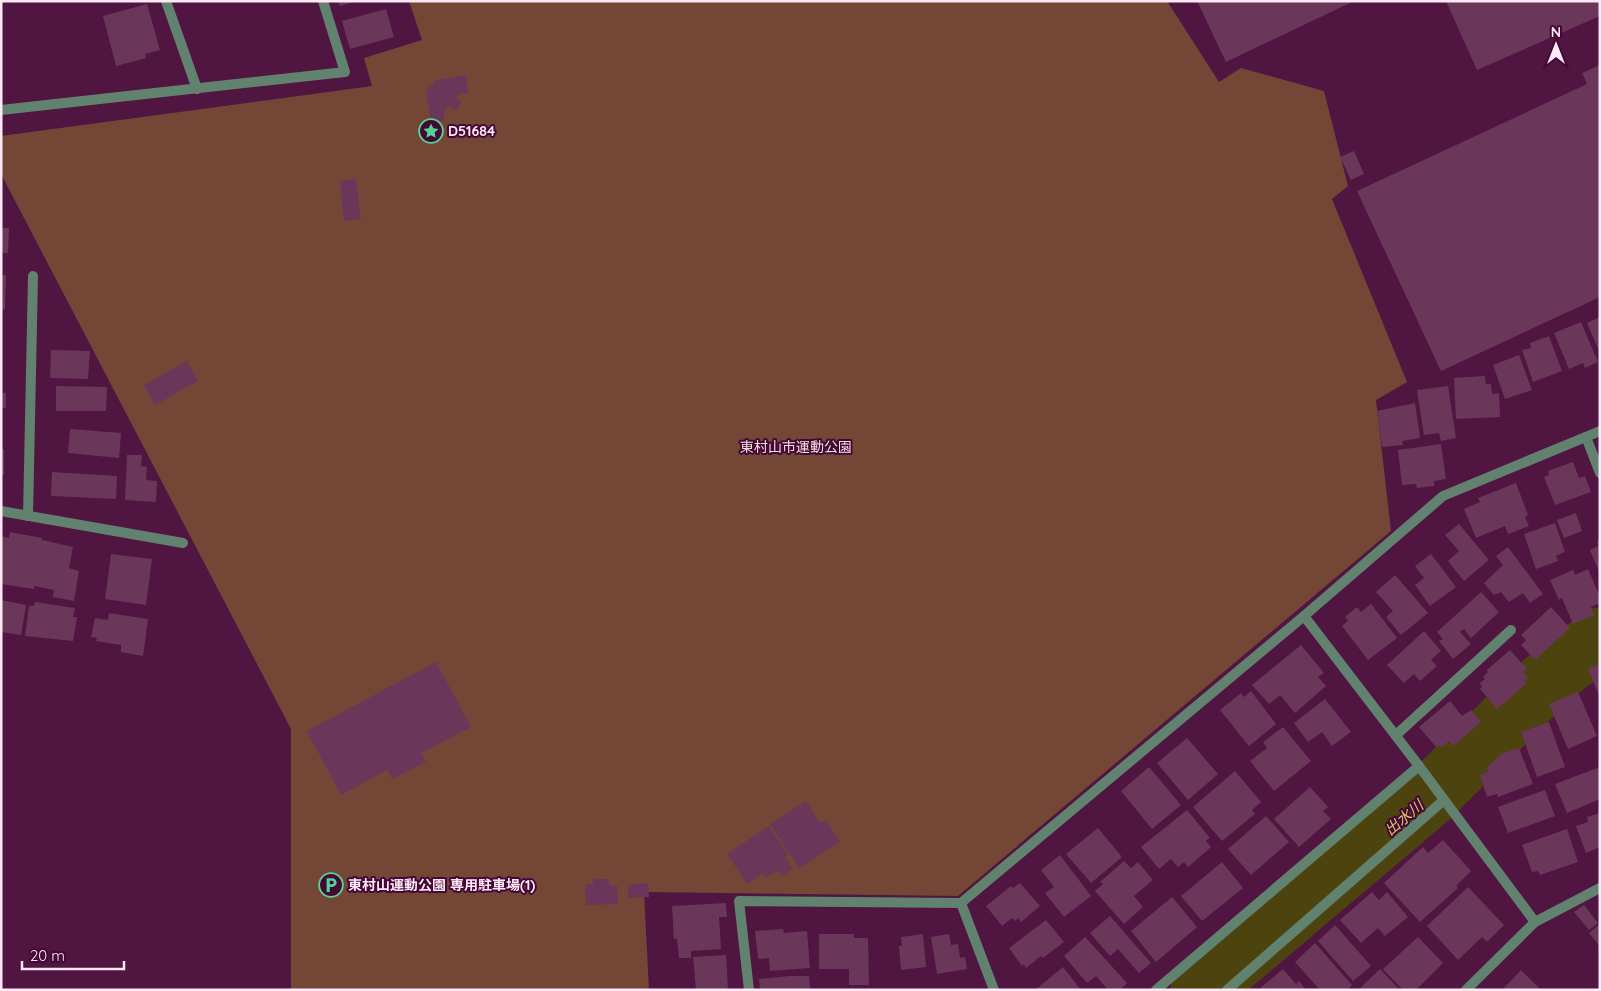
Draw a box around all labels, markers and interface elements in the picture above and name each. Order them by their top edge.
north arrow [1531,20,1581,70]
text: N [1551,23,1561,41]
place icon: D51684 [418,118,444,144]
place label: D51684 [448,122,495,140]
park label: 東村山市運動公園 [740,438,852,456]
water label: 出水川 [1380,795,1429,839]
parking icon: 東村山運動公園 専用駐車場(1) [318,872,344,898]
place label: 東村山運動公園 専用駐車場(1) [348,876,535,894]
scale bar [22,938,125,970]
text: 20 m [30,946,65,965]

